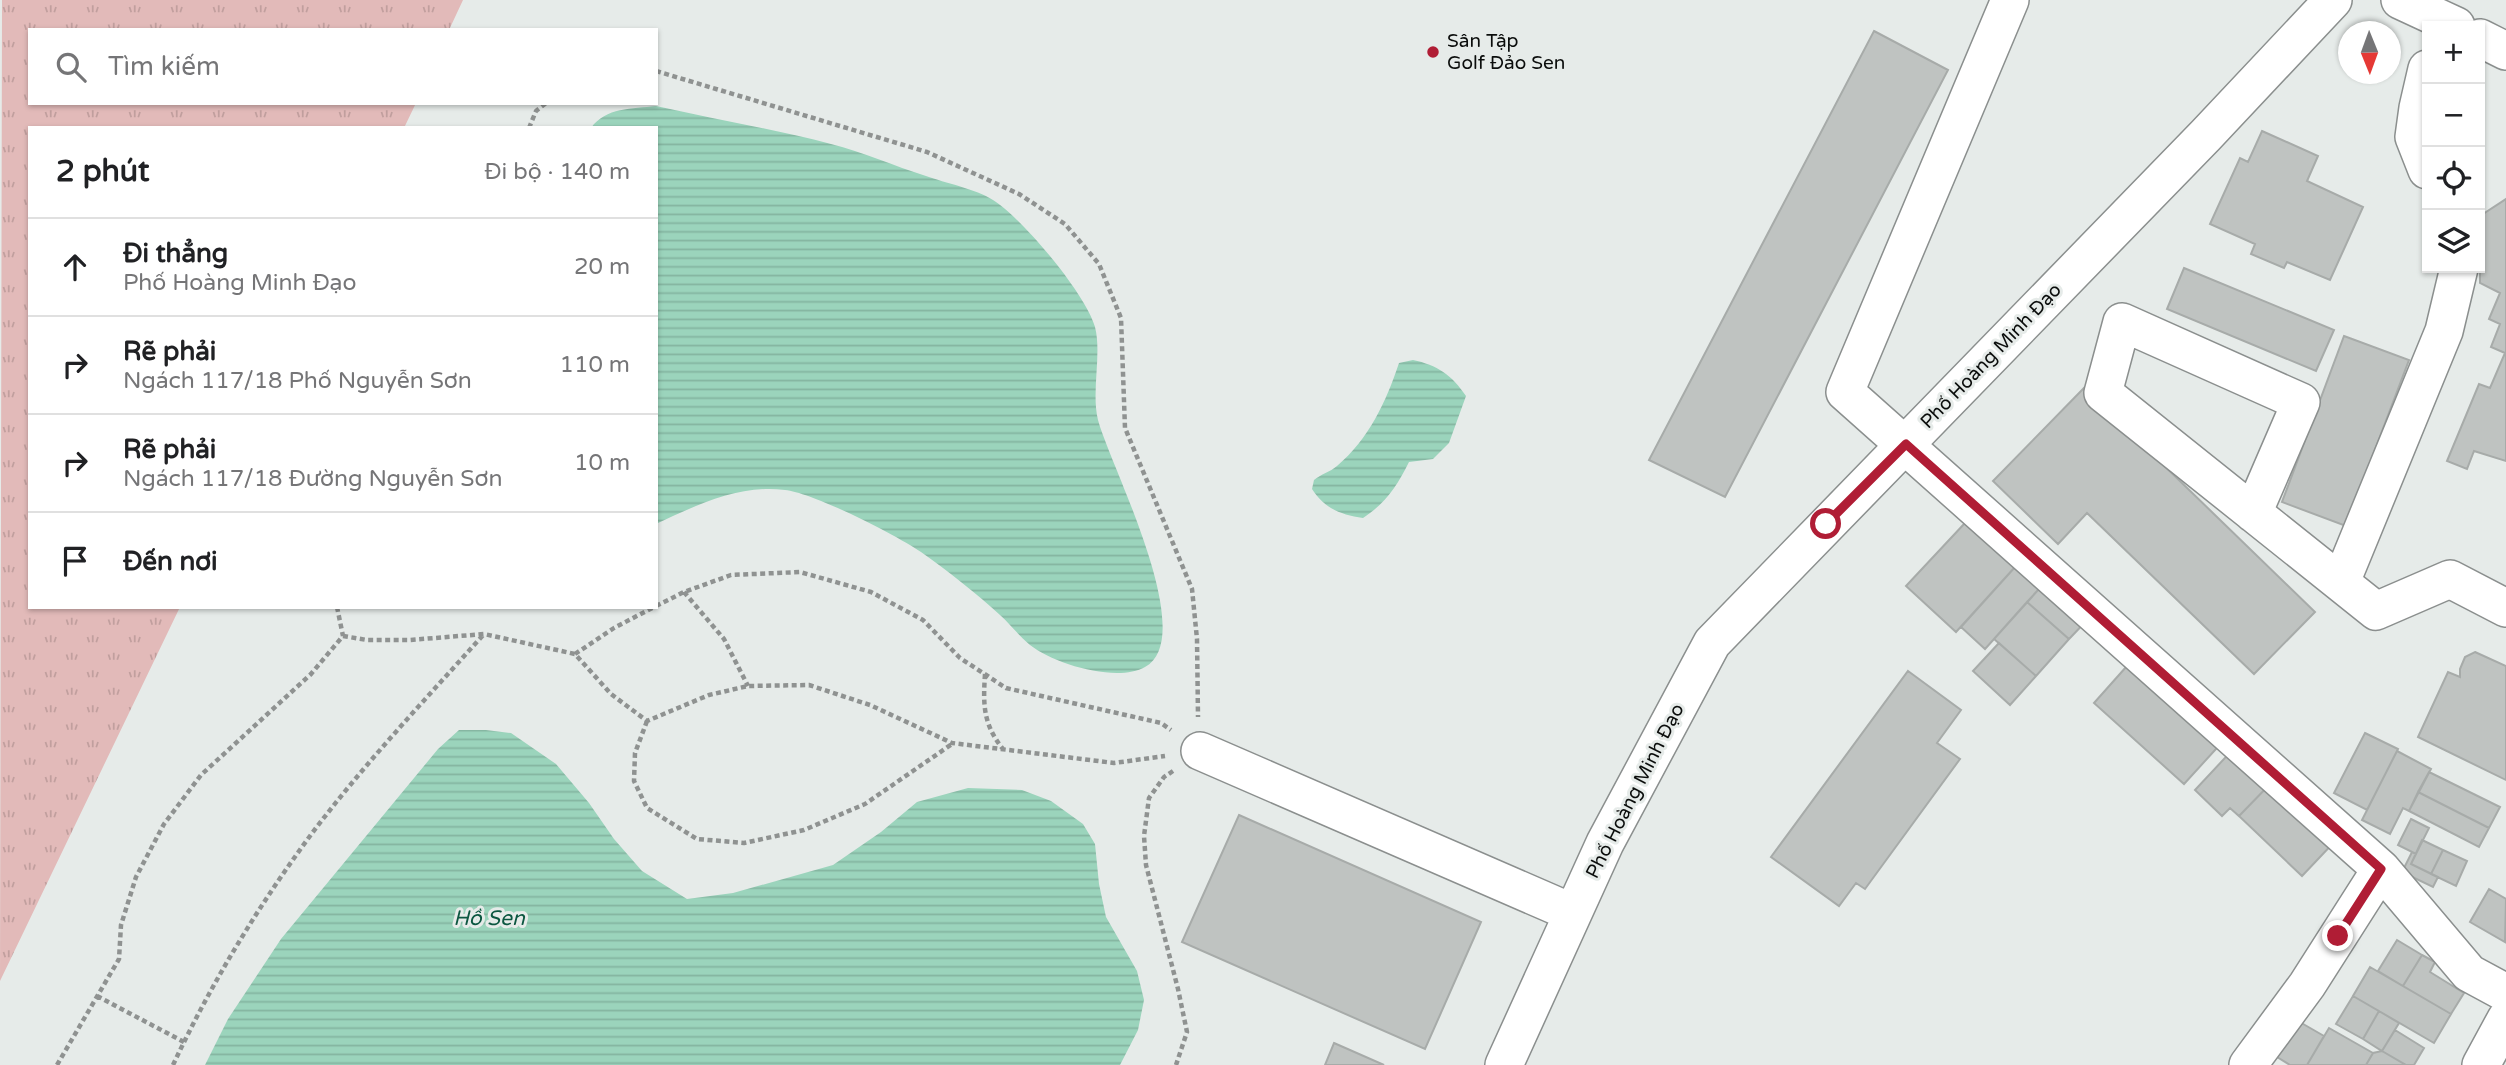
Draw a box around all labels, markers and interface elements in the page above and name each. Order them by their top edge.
north arrow [2338,21,2401,84]
map controls [2422,21,2485,273]
button: + [2422,21,2485,84]
search box [28,28,658,105]
place label: Sân Tập Golf Đảo Sen [1447,30,1565,74]
marker: Sân Tập Golf Đảo Sen [1425,44,1441,60]
icon: search [52,48,90,86]
text: Tìm kiếm [108,51,220,82]
button: − [2422,84,2485,147]
button: locate [2422,147,2485,210]
text: 2 phút [56,153,149,190]
text: Đi bộ · 140 m [484,158,630,186]
button: layers [2422,210,2485,273]
text: Đi thẳng [123,238,228,269]
icon: ahead [56,248,94,286]
text: 20 m [574,253,630,281]
text: Phố Hoàng Minh Đạo [123,269,357,297]
street label: Phố Hoàng Minh Đạo [1916,279,2066,433]
text: Rẽ phải [123,336,216,367]
icon: right [56,346,94,384]
text: 110 m [560,351,630,379]
text: Ngách 117/18 Phố Nguyễn Sơn [123,367,472,395]
text: Rẽ phải [123,434,216,465]
icon: right [56,444,94,482]
text: 10 m [574,449,630,477]
text: Ngách 117/18 Đường Nguyễn Sơn [123,465,502,493]
route start [1810,508,1841,539]
icon: arrive [56,542,94,580]
text: Đến nơi [123,546,218,577]
street label: Phố Hoàng Minh Đạo [1581,700,1689,882]
water label: Hồ Sen [453,906,526,931]
route end [2322,920,2353,951]

